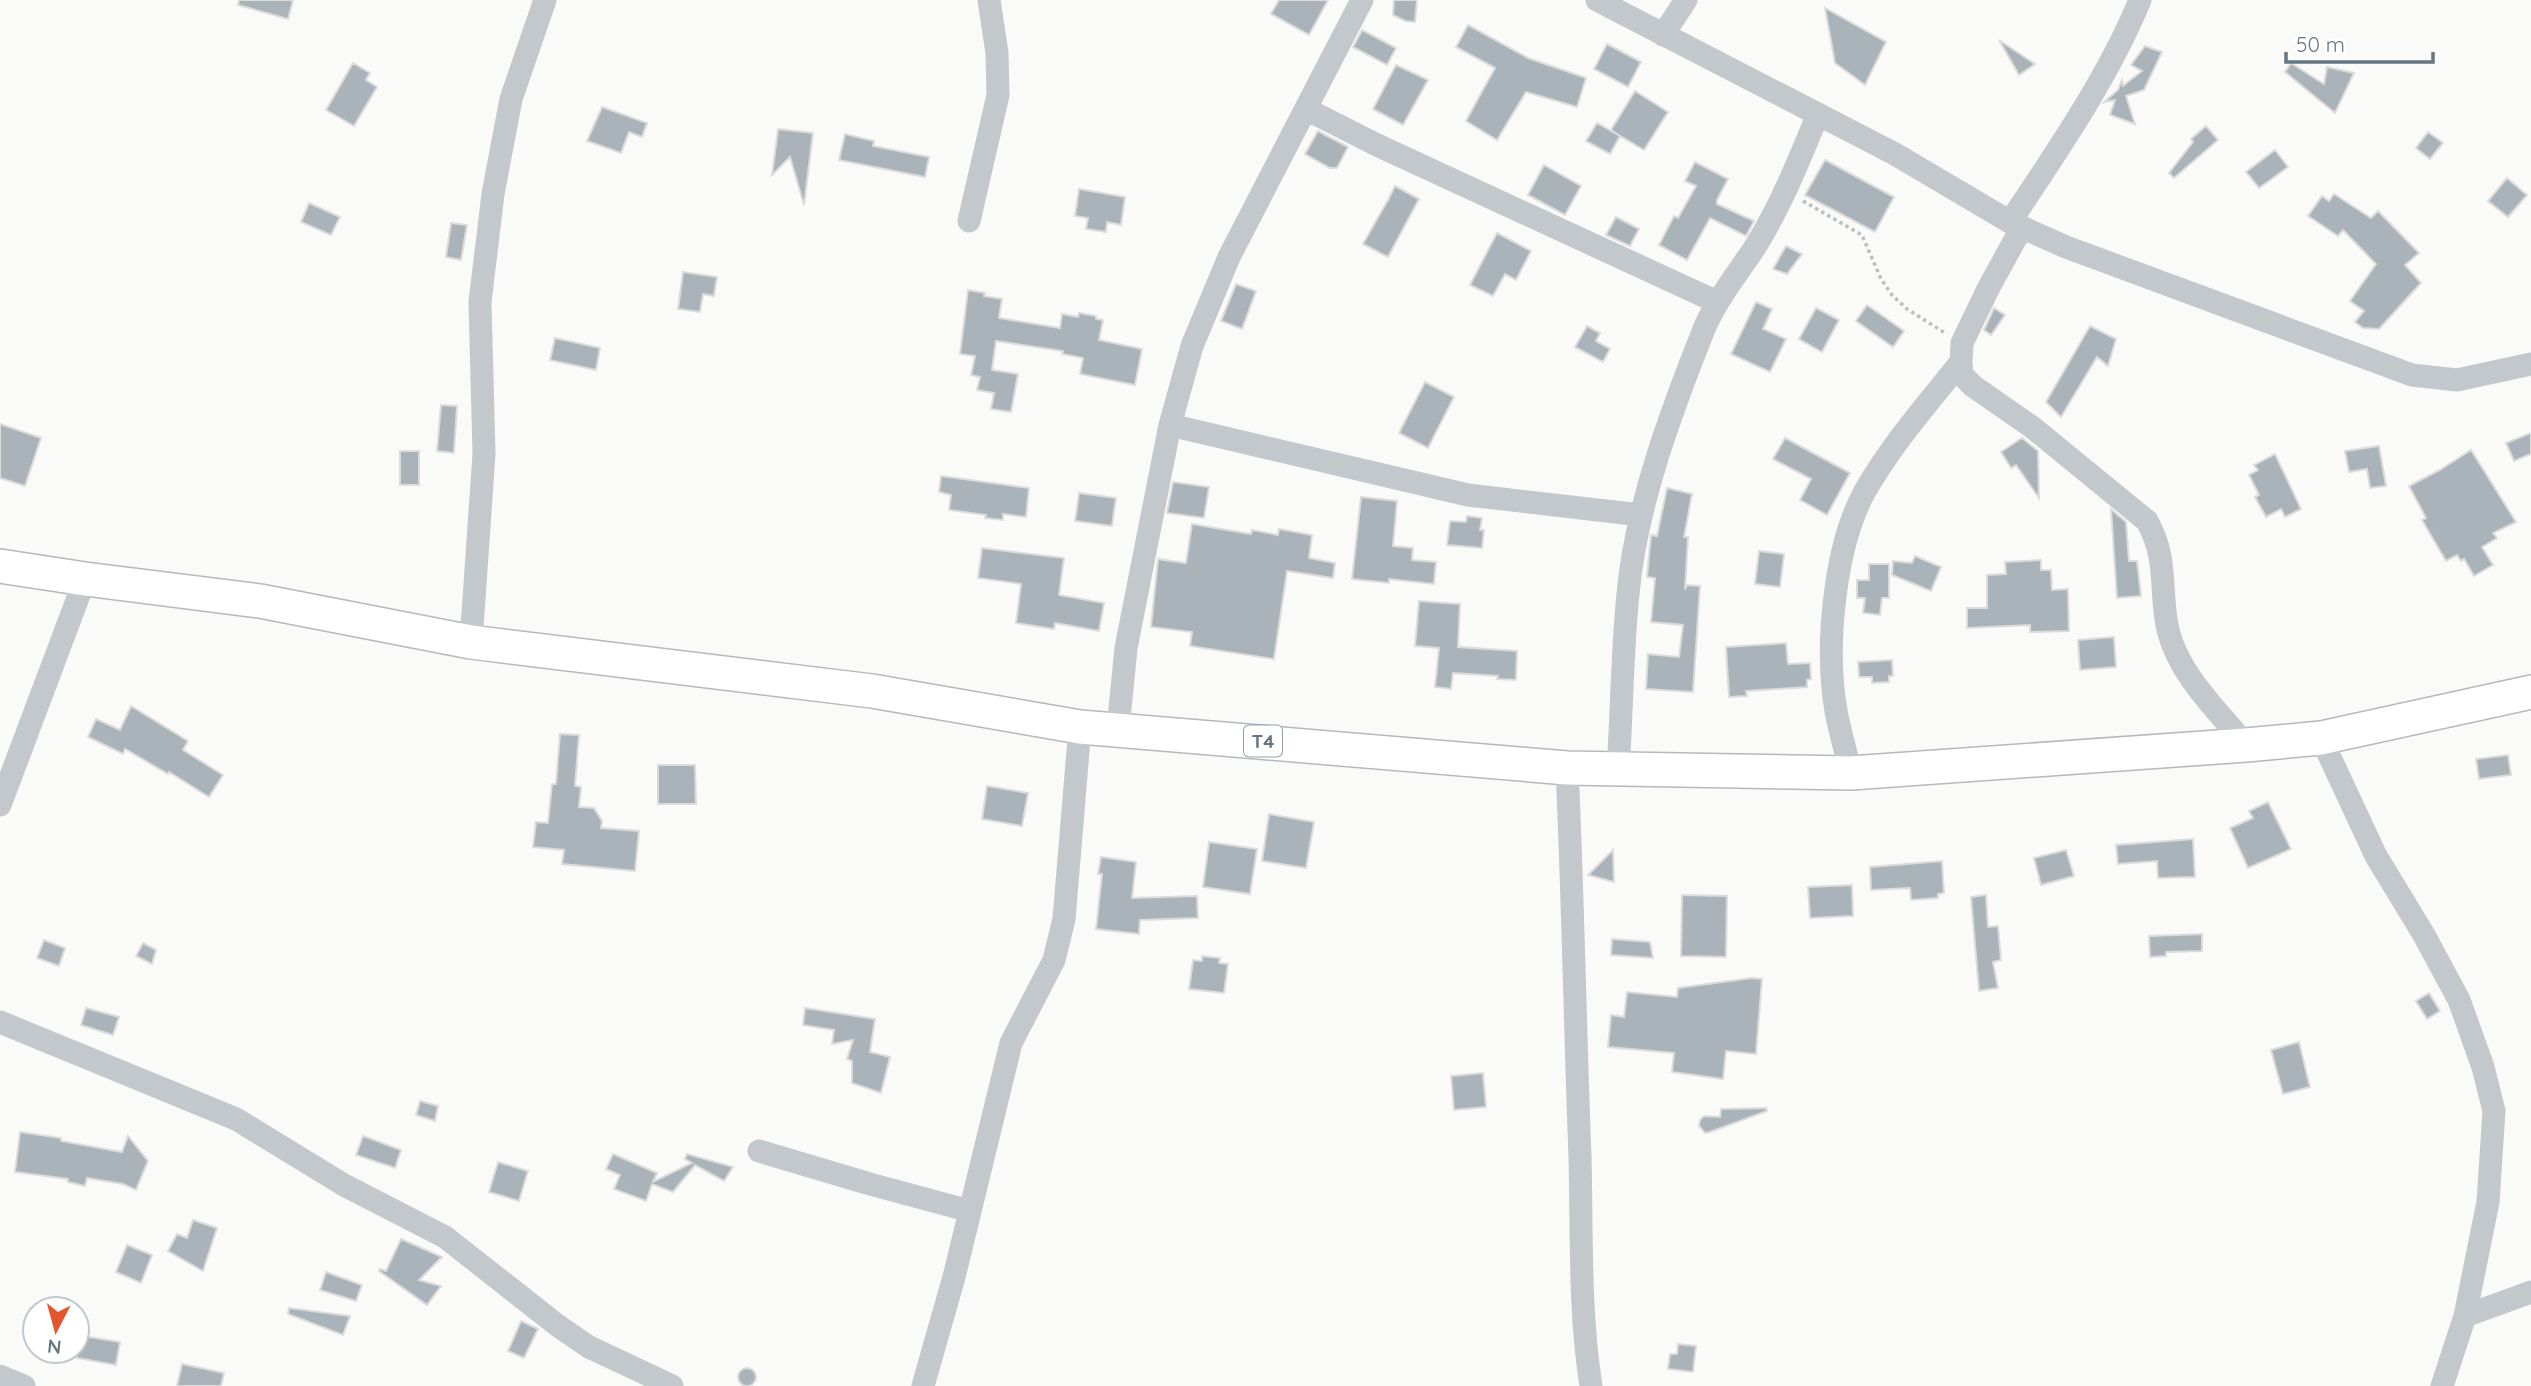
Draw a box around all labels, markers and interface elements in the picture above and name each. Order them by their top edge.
scale bar [2286,21,2433,65]
text: 50 m [2296,31,2345,57]
road number: T4 [1244,726,1282,756]
north arrow [21,1295,91,1365]
text: N [46,1334,62,1360]

